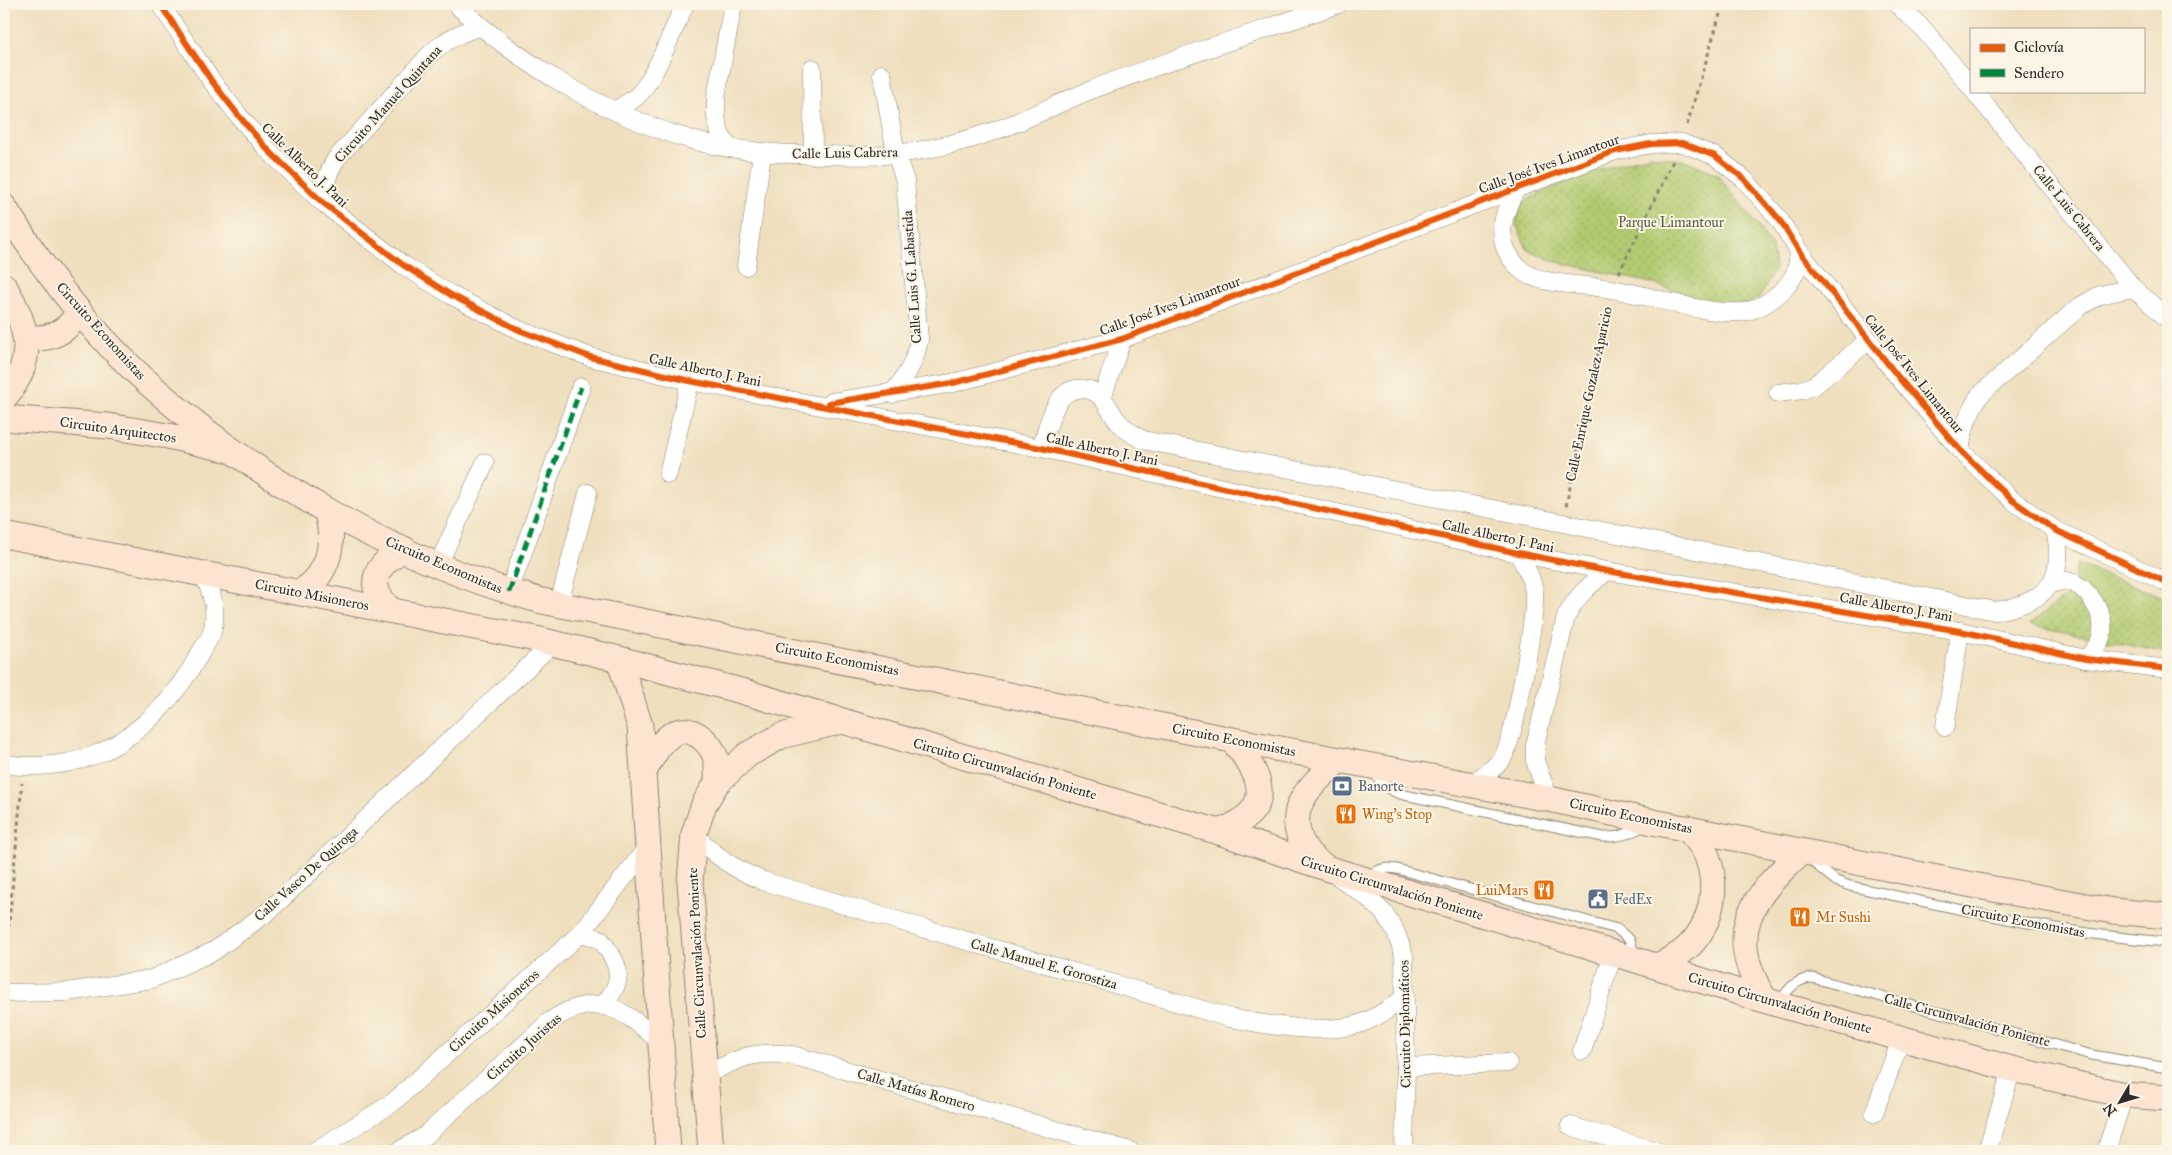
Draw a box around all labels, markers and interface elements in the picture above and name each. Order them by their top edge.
legend [1970,28,2144,92]
text: Ciclovía [2014,38,2065,56]
street label: Circuito Manuel Quintana [331,42,445,166]
text: Sendero [2014,64,2064,82]
street label: Calle Alberto J. Pani [257,119,352,212]
street label: Calle José Ives Limantour [1476,130,1623,198]
street label: Calle Luis Cabrera [792,144,898,162]
street label: Calle Luis Cabrera [2029,161,2109,255]
street label: Calle Luis G. Labastida [899,210,925,344]
park label: Parque Limantour [1618,214,1725,232]
street label: Calle José Ives Limantour [1097,272,1244,340]
street label: Circuito Economistas [53,279,149,383]
street label: Calle Enrique Gozalez Aparicio [1562,305,1617,483]
street label: Calle José Ives Limantour [1860,311,1968,438]
street label: Calle Alberto J. Pani [647,350,763,391]
street label: Circuito Arquitectos [59,413,177,448]
street label: Calle Alberto J. Pani [1044,429,1160,470]
street label: Calle Alberto J. Pani [1440,516,1556,557]
street label: Circuito Economistas [383,533,505,597]
street label: Circuito Misioneros [253,576,371,614]
street label: Calle Alberto J. Pani [1838,589,1954,626]
street label: Circuito Economistas [774,639,900,679]
street label: Circuito Economistas [1171,720,1297,760]
street label: Circuito Circunvalación Poniente [911,735,1099,803]
bank icon: Banorte [1330,774,1354,798]
place label: Banorte [1358,778,1404,795]
street label: Circuito Economistas [1568,795,1694,837]
restaurant icon: Wing's Stop [1334,802,1358,826]
place label: Wing's Stop [1362,806,1432,823]
street label: Calle Vasco De Quiroga [251,823,361,925]
street label: Circuito Circunvalación Poniente [1299,852,1486,924]
street label: Calle Circunvalación Poniente [684,867,710,1039]
restaurant icon: LuiMars [1532,878,1556,902]
place label: LuiMars [1476,882,1528,899]
public building icon: FedEx [1586,887,1610,911]
place label: FedEx [1614,891,1653,908]
street label: Circuito Economistas [1960,901,2086,941]
restaurant icon: Mr Sushi [1788,905,1812,929]
place label: Mr Sushi [1816,909,1871,926]
street label: Calle Manuel E. Gorostiza [969,935,1119,993]
street label: Circuito Diplomáticos [1395,960,1415,1088]
street label: Circuito Misioneros [445,966,543,1056]
street label: Circuito Circunvalación Poniente [1686,969,1874,1037]
street label: Calle Circunvalación Poniente [1882,990,2052,1050]
street label: Circuito Juristas [483,1010,566,1085]
street label: Calle Matías Romero [855,1065,977,1115]
north arrow [2094,1078,2144,1128]
text: N [2100,1100,2121,1120]

